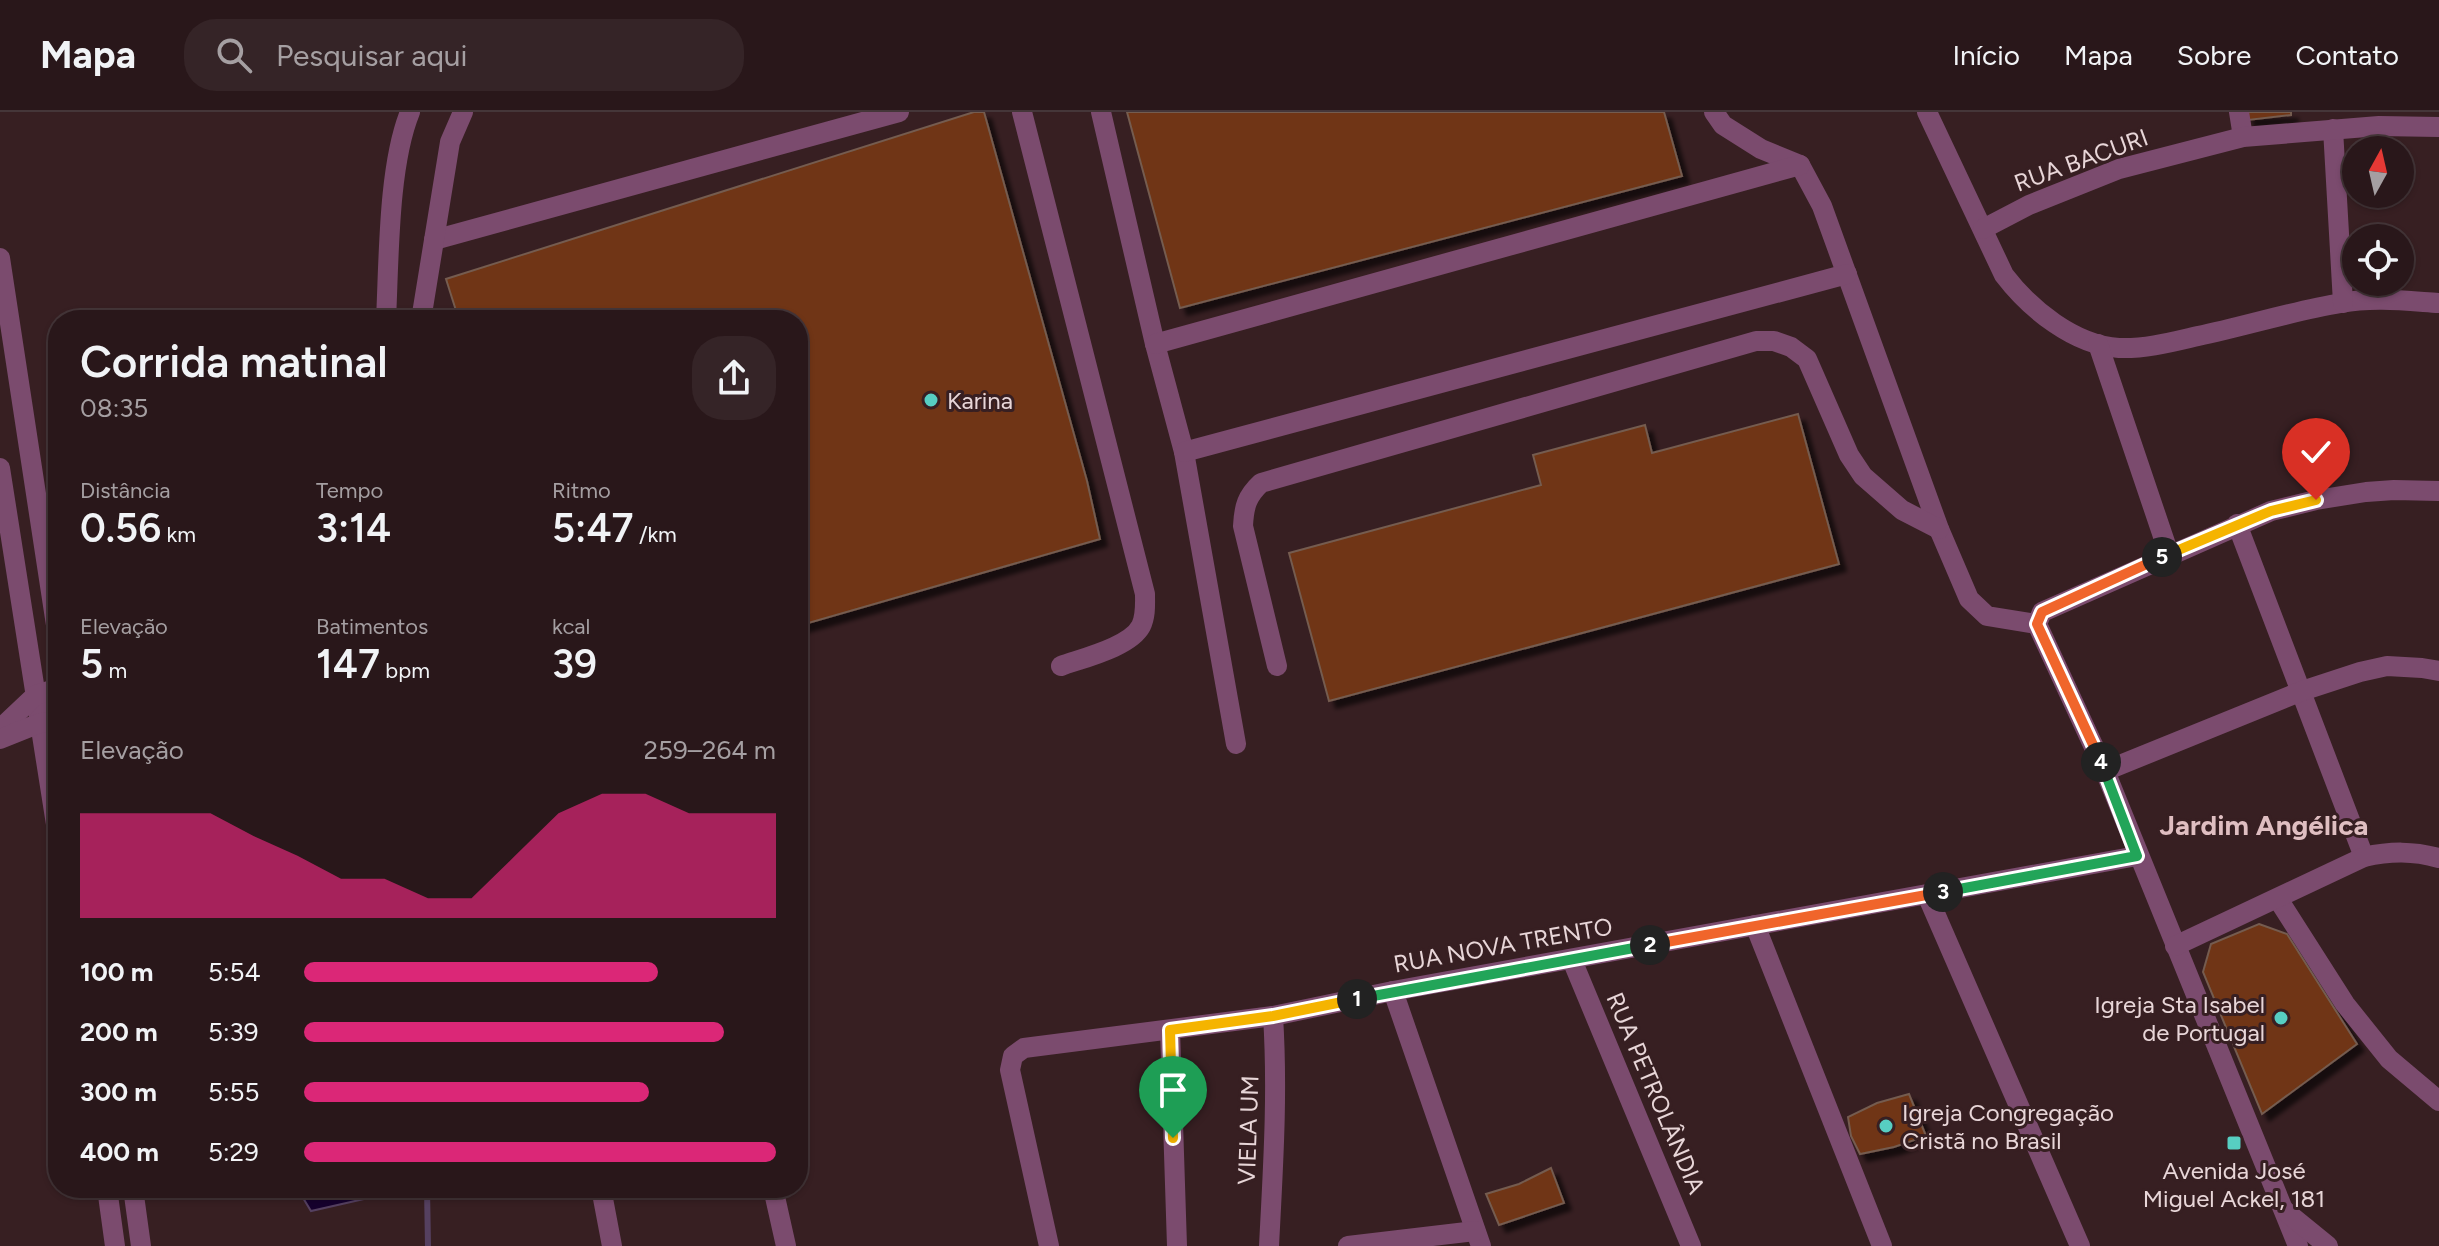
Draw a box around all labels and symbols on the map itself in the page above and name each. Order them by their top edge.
street label: RUA BACURI [2010,122,2152,198]
north arrow [2342,136,2414,208]
place label: Karina [947,386,1013,415]
marker: Karina [922,391,940,409]
pin [2282,418,2350,500]
pin: 5 [2142,537,2182,577]
pin: 4 [2081,742,2121,782]
district label: Jardim Angélica [2160,808,2368,842]
pin: 3 [1923,872,1963,912]
street label: RUA NOVA TRENTO [1391,911,1615,979]
pin: 2 [1630,925,1670,965]
pin: 1 [1337,979,1377,1019]
street label: RUA PETROLÂNDIA [1601,988,1712,1199]
place label: Igreja Sta Isabel de Portugal [2094,990,2265,1047]
marker: Igreja Sta Isabel de Portugal [2272,1009,2290,1027]
pin [1139,1056,1207,1138]
street label: VIELA UM [1232,1075,1264,1185]
place label: Igreja Congregação Cristã no Brasil [1902,1098,2114,1155]
marker: Igreja Congregação Cristã no Brasil [1877,1117,1895,1135]
marker: Avenida José Miguel Ackel, 181 [2225,1134,2243,1152]
place label: Avenida José Miguel Ackel, 181 [2143,1156,2325,1213]

